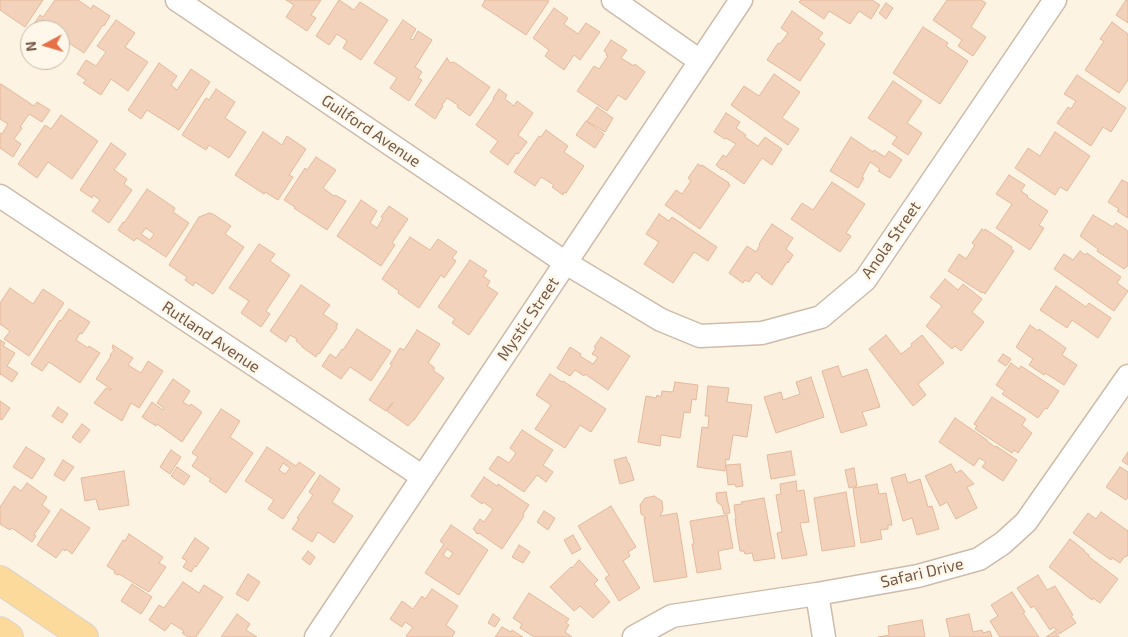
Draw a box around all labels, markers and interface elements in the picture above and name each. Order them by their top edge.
north arrow [20,20,70,70]
text: N [22,41,40,52]
street label: Guilford Avenue [318,91,424,171]
street label: Anola Street [857,198,925,282]
street label: Mystic Street [493,274,563,364]
street label: Rutland Avenue [158,297,264,377]
street label: Safari Drive [879,554,965,592]

